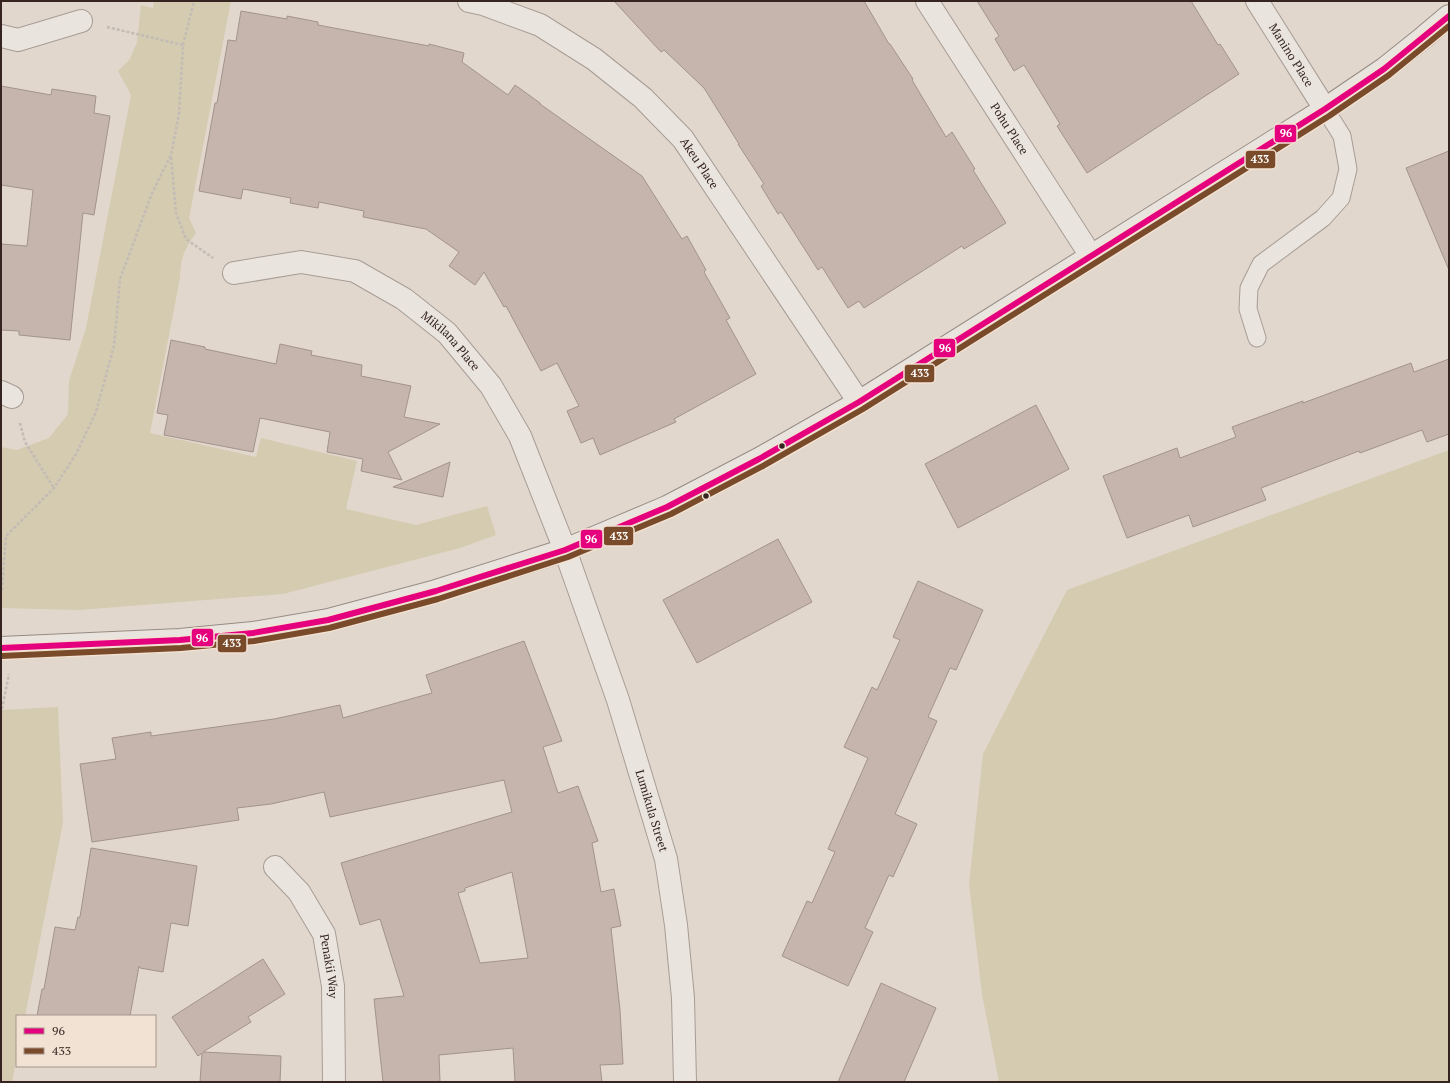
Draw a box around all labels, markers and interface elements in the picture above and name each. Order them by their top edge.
street label: Manino Place [1266,20,1317,89]
street label: Pohu Place [987,100,1032,157]
line badge: 96 [1274,124,1297,143]
text: 96 [1280,126,1292,140]
street label: Akeu Place [677,135,722,191]
line badge: 433 [1245,150,1276,169]
text: 433 [1251,152,1269,166]
street label: Mikilana Place [418,308,483,374]
line badge: 96 [933,338,956,358]
text: 96 [939,341,951,355]
line badge: 433 [904,364,935,383]
text: 433 [911,366,929,380]
unlabelled marker [777,441,787,451]
unlabelled marker [701,491,711,501]
line badge: 433 [603,526,634,546]
line badge: 96 [580,529,603,549]
text: 433 [610,529,628,543]
text: 96 [585,532,597,546]
line badge: 96 [191,628,214,647]
text: 96 [196,631,208,645]
line badge: 433 [217,634,247,653]
text: 433 [223,636,241,650]
street label: Lumikula Street [632,768,672,854]
street label: Penakii Way [317,933,341,999]
legend [16,1015,156,1067]
text: 96 [52,1023,65,1038]
text: 433 [52,1043,71,1058]

